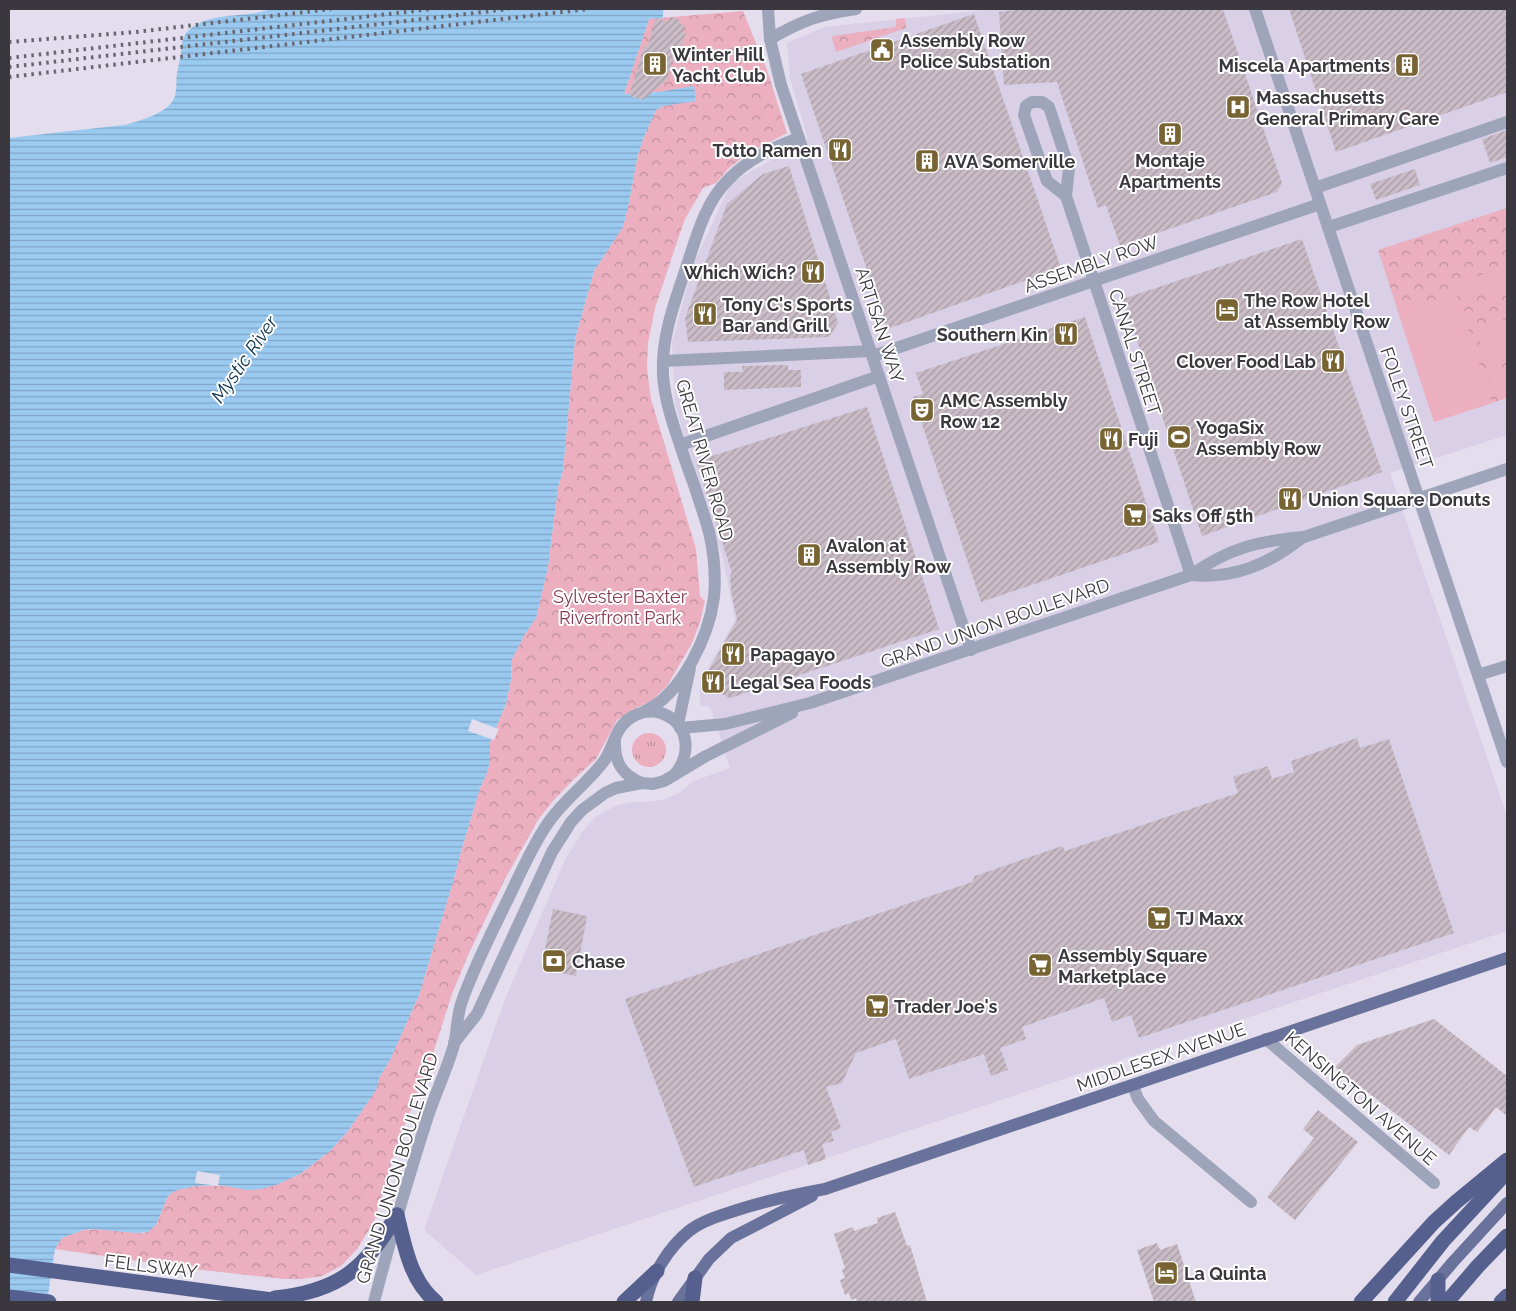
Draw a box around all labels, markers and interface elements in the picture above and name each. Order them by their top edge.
place label: Assembly Row Police Substation [900,30,1050,72]
public building icon: Assembly Row Police Substation [869,37,895,63]
place label: Winter Hill Yacht Club [672,44,765,86]
building icon: Winter Hill Yacht Club [642,51,668,77]
building icon: Miscela Apartments [1394,52,1420,78]
place label: Miscela Apartments [1218,55,1390,76]
place label: Massachusetts General Primary Care [1256,87,1439,129]
hospital icon: Massachusetts General Primary Care [1225,94,1251,120]
building icon: Montaje Apartments [1157,121,1183,147]
restaurant icon: Totto Ramen [827,137,853,163]
place label: Totto Ramen [712,140,822,161]
building icon: AVA Somerville [914,148,940,174]
place label: Montaje Apartments [1119,150,1221,192]
place label: AVA Somerville [944,151,1075,172]
street label: ASSEMBLY ROW [1021,231,1161,297]
restaurant icon: Which Wich? [800,259,826,285]
place label: Which Wich? [684,262,796,283]
street label: ARTISAN WAY [851,265,909,386]
street label: CANAL STREET [1105,286,1165,418]
place label: The Row Hotel at Assembly Row [1244,290,1391,332]
place label: Tony C's Sports Bar and Grill [722,294,853,336]
hotel icon: The Row Hotel at Assembly Row [1214,297,1240,323]
restaurant icon: Tony C's Sports Bar and Grill [692,301,718,327]
water label: Mystic River [206,310,283,407]
restaurant icon: Southern Kin [1053,321,1079,347]
place label: Southern Kin [937,324,1048,345]
street label: FOLEY STREET [1376,344,1438,472]
restaurant icon: Clover Food Lab [1320,348,1346,374]
place label: Clover Food Lab [1176,351,1316,372]
street label: GREAT RIVER ROAD [672,377,738,543]
place label: AMC Assembly Row 12 [940,390,1068,432]
theatre icon: AMC Assembly Row 12 [909,397,935,423]
place label: YogaSix Assembly Row [1196,417,1322,459]
sports icon: YogaSix Assembly Row [1166,424,1192,450]
restaurant icon: Fuji [1098,426,1124,452]
place label: Fuji [1128,429,1158,450]
restaurant icon: Union Square Donuts [1277,486,1303,512]
place label: Union Square Donuts [1308,489,1490,510]
supermarket icon: Saks Off 5th [1122,502,1148,528]
place label: Saks Off 5th [1152,505,1253,526]
place label: Avalon at Assembly Row [826,535,952,577]
building icon: Avalon at Assembly Row [796,542,822,568]
street label: GRAND UNION BOULEVARD [878,574,1112,672]
park label: Sylvester Baxter Riverfront Park [553,586,688,628]
restaurant icon: Papagayo [720,641,746,667]
place label: Papagayo [750,644,835,665]
restaurant icon: Legal Sea Foods [700,669,726,695]
place label: Legal Sea Foods [730,672,871,693]
supermarket icon: TJ Maxx [1146,905,1172,931]
place label: TJ Maxx [1176,908,1244,929]
place label: Assembly Square Marketplace [1058,945,1207,987]
bank icon: Chase [541,948,567,974]
place label: Chase [572,951,625,972]
supermarket icon: Assembly Square Marketplace [1027,952,1053,978]
supermarket icon: Trader Joe's [864,993,890,1019]
place label: Trader Joe's [894,996,997,1017]
street label: MIDDLESEX AVENUE [1074,1018,1248,1096]
street label: KENSINGTON AVENUE [1281,1027,1441,1169]
street label: GRAND UNION BOULEVARD [352,1050,442,1286]
street label: FELLSWAY [103,1250,199,1282]
hotel icon: La Quinta [1153,1260,1179,1286]
place label: La Quinta [1184,1263,1267,1284]

